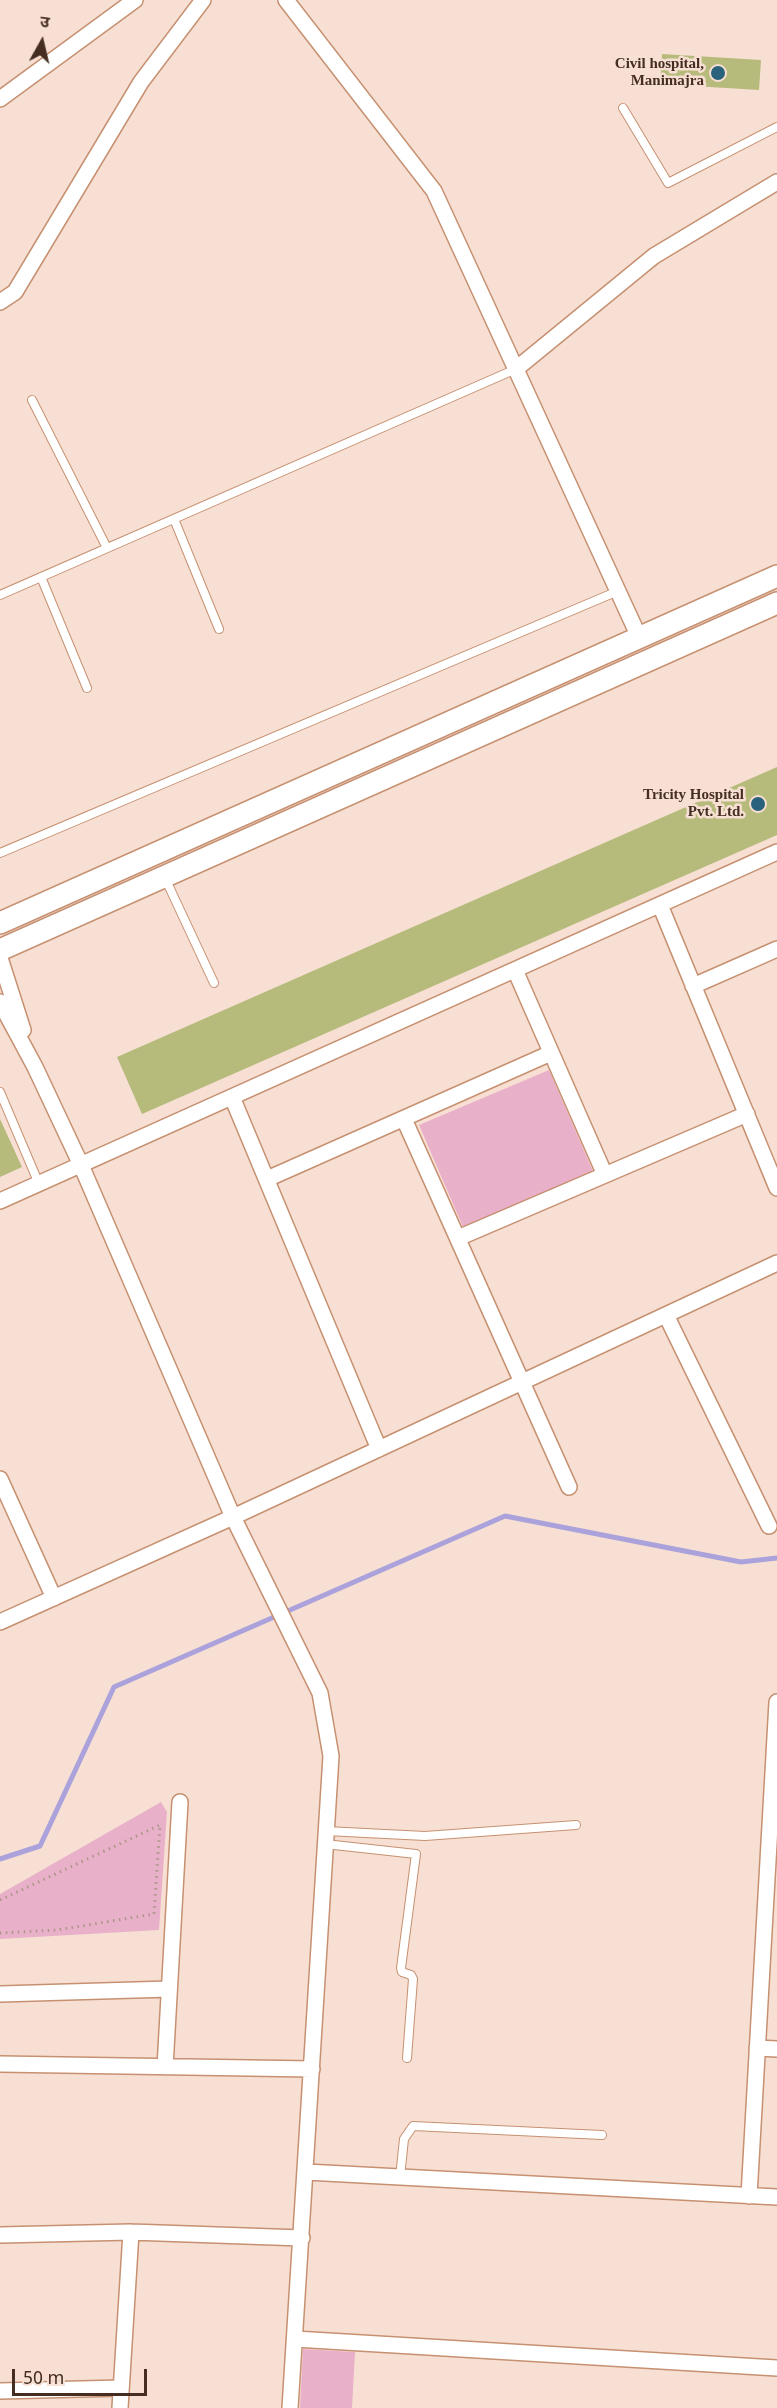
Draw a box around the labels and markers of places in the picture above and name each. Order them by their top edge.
place label: Civil hospital, Manimajra [604,55,704,90]
marker: Civil hospital, Manimajra [709,64,727,82]
place label: Tricity Hospital Pvt. Ltd. [632,786,744,821]
marker: Tricity Hospital Pvt. Ltd. [749,795,767,813]

